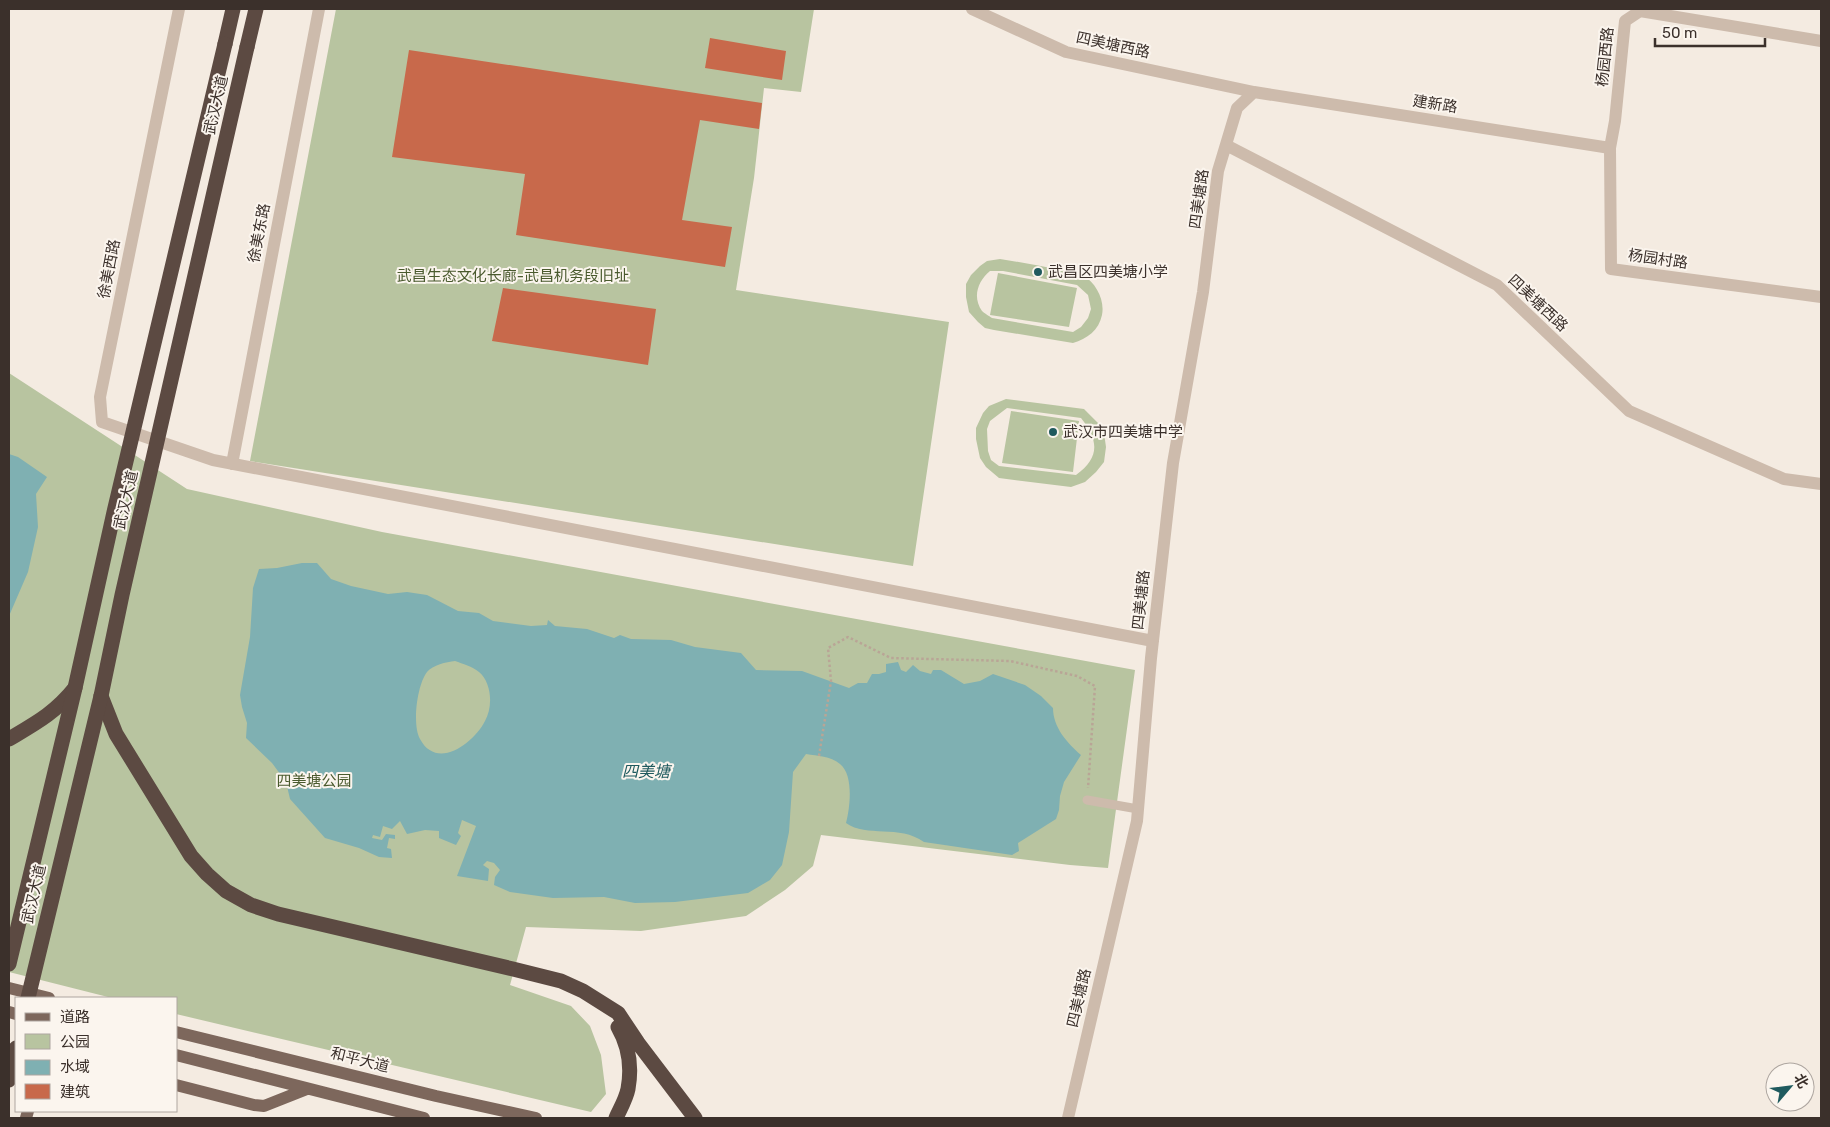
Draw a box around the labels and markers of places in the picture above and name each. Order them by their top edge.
place label: 武昌区四美塘小学 [1048,263,1168,281]
marker: 武昌区四美塘小学 [1032,266,1044,278]
place label: 武汉市四美塘中学 [1063,423,1183,441]
marker: 武汉市四美塘中学 [1047,426,1059,438]

